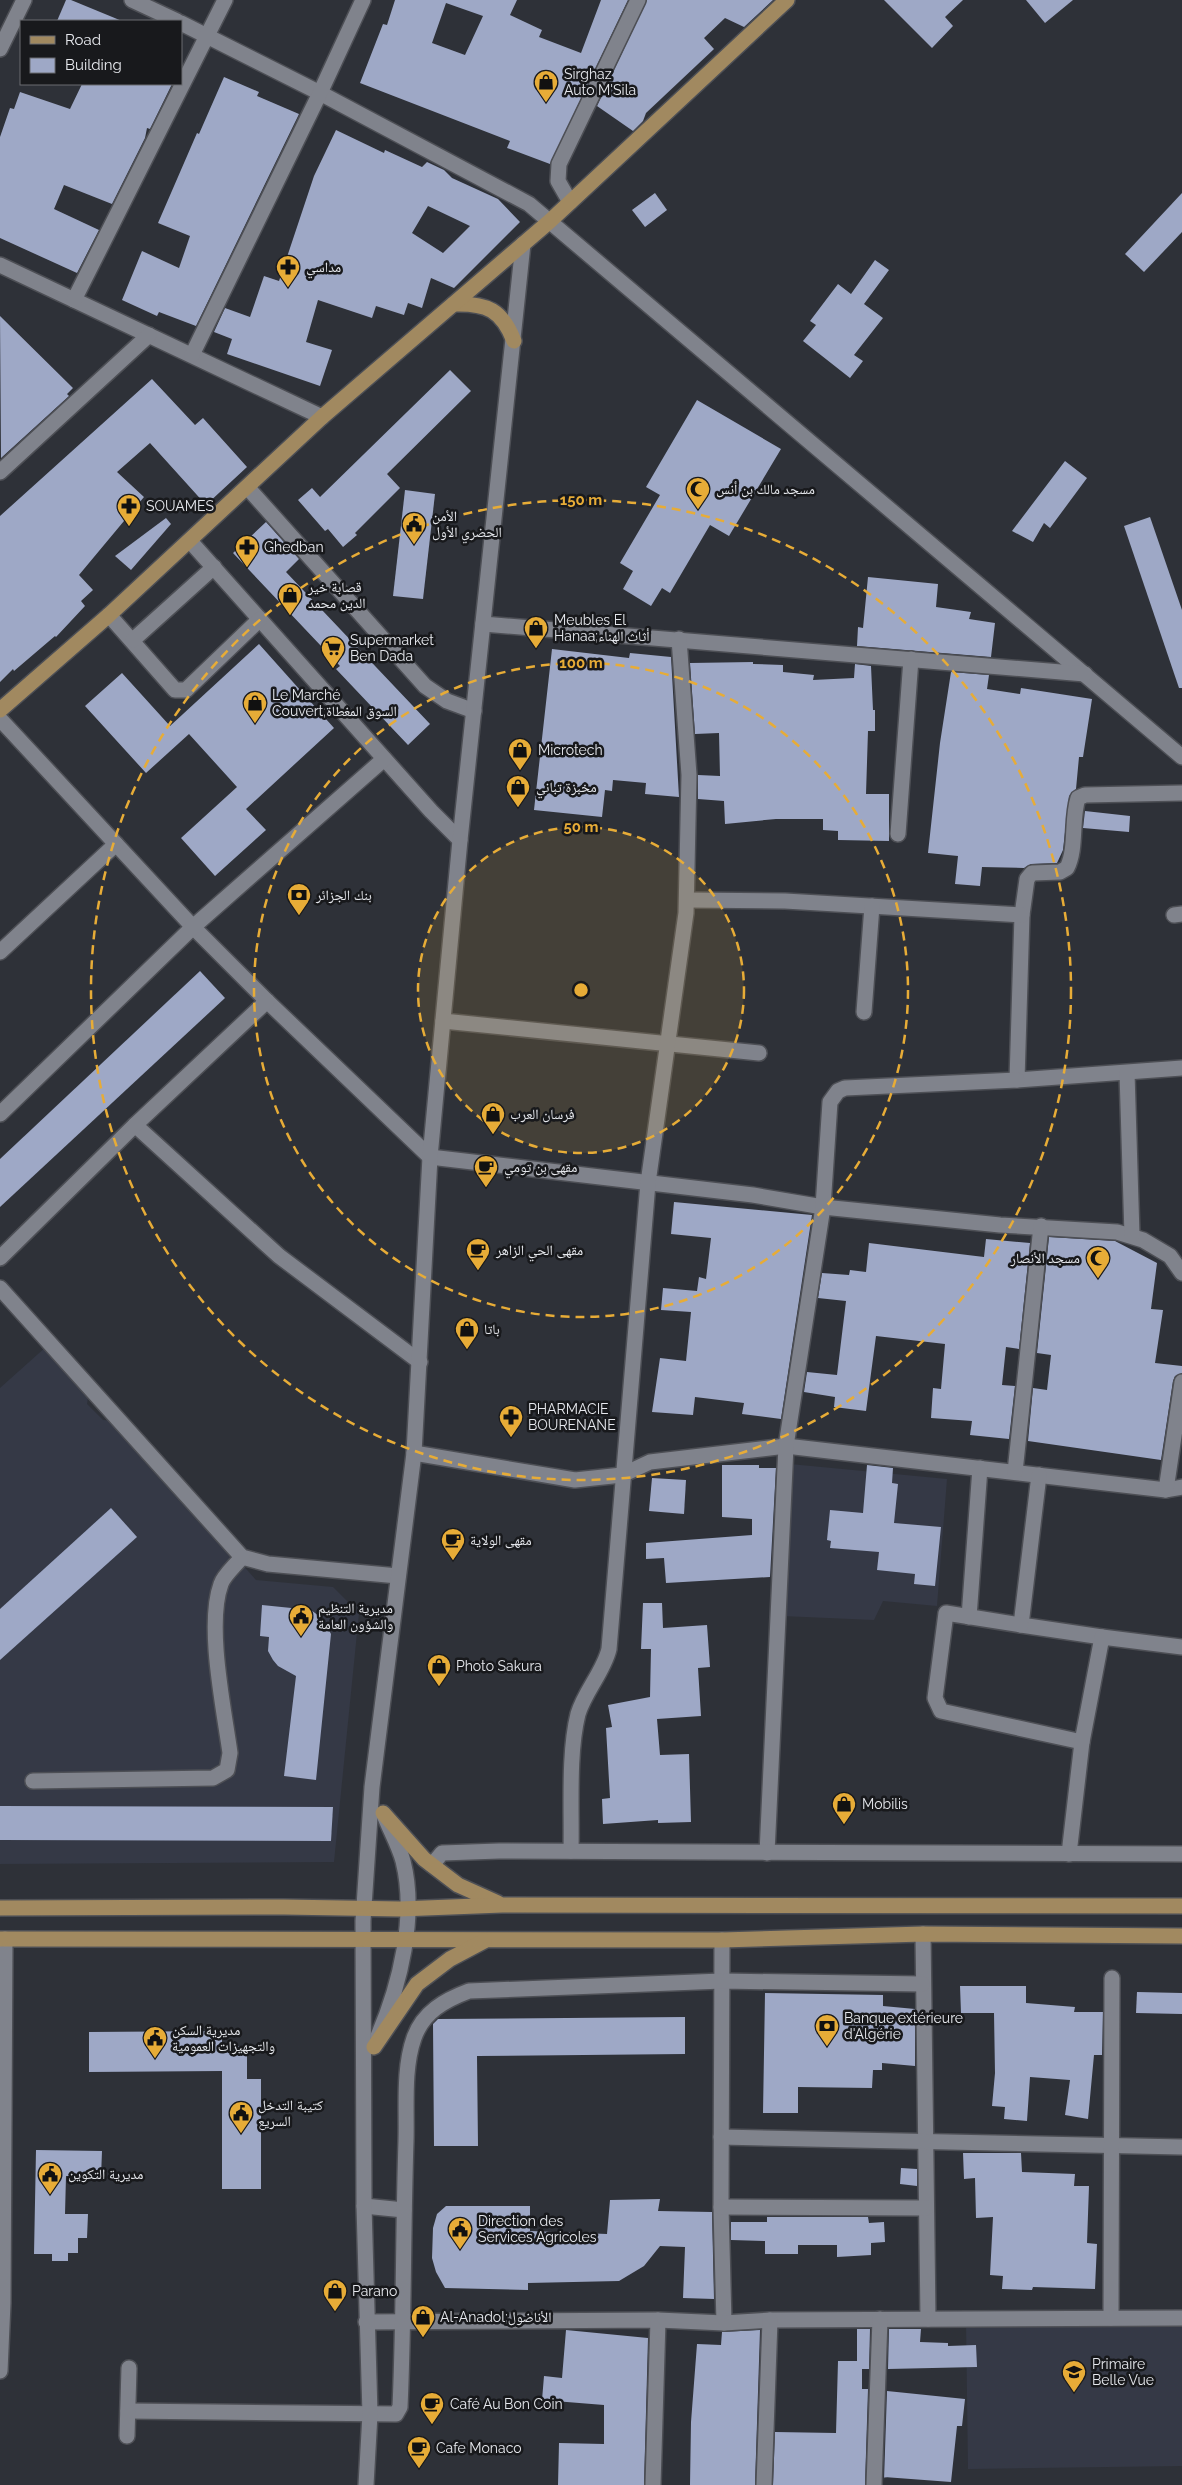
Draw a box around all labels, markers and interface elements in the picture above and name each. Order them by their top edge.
legend [20,20,182,85]
text: Road [65,31,101,49]
text: Building [65,56,122,74]
place label: Sirghaz Auto M'Sila [564,66,636,98]
shop icon: Sirghaz Auto M'Sila [533,69,559,103]
pharmacy icon: مداسي [275,254,301,288]
place label: مداسي [306,259,341,279]
mosque icon: مسجد مالك بن أنس [685,476,711,510]
place label: مسجد مالك بن أنس [716,481,815,498]
text: 150 m [560,491,602,509]
pharmacy icon: SOUAMES [116,493,142,527]
place label: SOUAMES [146,498,214,514]
place label: الأمن الحضري الأول [432,508,502,544]
public building icon: الأمن الحضري الأول [401,511,427,545]
pharmacy icon: Ghedban [234,534,260,568]
place label: Ghedban [264,539,324,555]
place label: قصابة خير الدين محمد [307,579,366,612]
shop icon: قصابة خير الدين محمد [277,582,303,616]
place label: Meubles El Hanaa;أثاث الهناء [554,612,650,644]
shop icon: Meubles El Hanaa;أثاث الهناء [523,615,549,649]
place label: Supermarket Ben Dada [350,632,434,664]
supermarket icon: Supermarket Ben Dada [320,635,346,669]
text: 100 m [559,654,603,672]
place label: Le Marché Couvert;السوق المغطاة [272,687,397,720]
shop icon: Le Marché Couvert;السوق المغطاة [242,690,268,724]
shop icon: Microtech [507,737,533,771]
place label: Microtech [538,742,603,758]
shop icon: مخبزة تباني [505,774,531,808]
place label: مخبزة تباني [536,779,597,799]
text: 50 m [563,818,599,836]
bank icon: بنك الجزائر [286,882,312,916]
place label: بنك الجزائر [315,887,372,904]
centre of rings [572,981,590,999]
shop icon: فرسان العرب [480,1101,506,1135]
place label: فرسان العرب [510,1106,575,1123]
cafe icon: مقهى بن تومي [473,1154,499,1188]
place label: مقهى بن تومي [504,1159,577,1179]
cafe icon: مقهى الحي الزاهر [465,1237,491,1271]
place label: مقهى الحي الزاهر [495,1242,583,1262]
mosque icon: مسجد الأنصار [1085,1245,1111,1279]
place label: مسجد الأنصار [1010,1250,1080,1267]
shop icon: باتا [454,1316,480,1350]
place label: باتا [484,1321,500,1337]
place label: PHARMACIE BOURENANE [528,1401,616,1433]
pharmacy icon: PHARMACIE BOURENANE [498,1404,524,1438]
cafe icon: مقهى الولاية [440,1527,466,1561]
place label: مقهى الولاية [470,1532,532,1549]
place label: مديرية التنظيم والشؤون العامة [318,1600,393,1633]
public building icon: مديرية التنظيم والشؤون العامة [288,1603,314,1637]
shop icon: Photo Sakura [426,1653,452,1687]
place label: Photo Sakura [456,1658,542,1674]
shop icon: Mobilis [831,1791,857,1825]
place label: Mobilis [862,1796,908,1812]
place label: Banque extérieure d'Algérie [844,2010,963,2042]
bank icon: Banque extérieure d'Algérie [814,2013,840,2047]
place label: مديرية السكن والتجهيزات العمومية [172,2022,275,2055]
public building icon: مديرية السكن والتجهيزات العمومية [142,2025,168,2059]
place label: كتيبة التدخل السريع [258,2097,323,2131]
public building icon: كتيبة التدخل السريع [228,2100,254,2134]
public building icon: مديرية التكوين [37,2161,63,2195]
place label: مديرية التكوين [68,2166,144,2183]
place label: Direction des Services Agricoles [478,2213,597,2245]
public building icon: Direction des Services Agricoles [447,2216,473,2250]
shop icon: Parano [322,2278,348,2312]
place label: Parano [352,2283,397,2299]
shop icon: Al-Anadol;الأناضول [410,2304,436,2338]
place label: Al-Anadol;الأناضول [440,2309,552,2326]
place label: Primaire Belle Vue [1092,2356,1154,2388]
school or university icon: Primaire Belle Vue [1061,2359,1087,2393]
cafe icon: Café Au Bon Coin [419,2391,445,2425]
place label: Café Au Bon Coin [450,2396,563,2412]
cafe icon: Cafe Monaco [406,2435,432,2469]
place label: Cafe Monaco [436,2440,522,2456]

